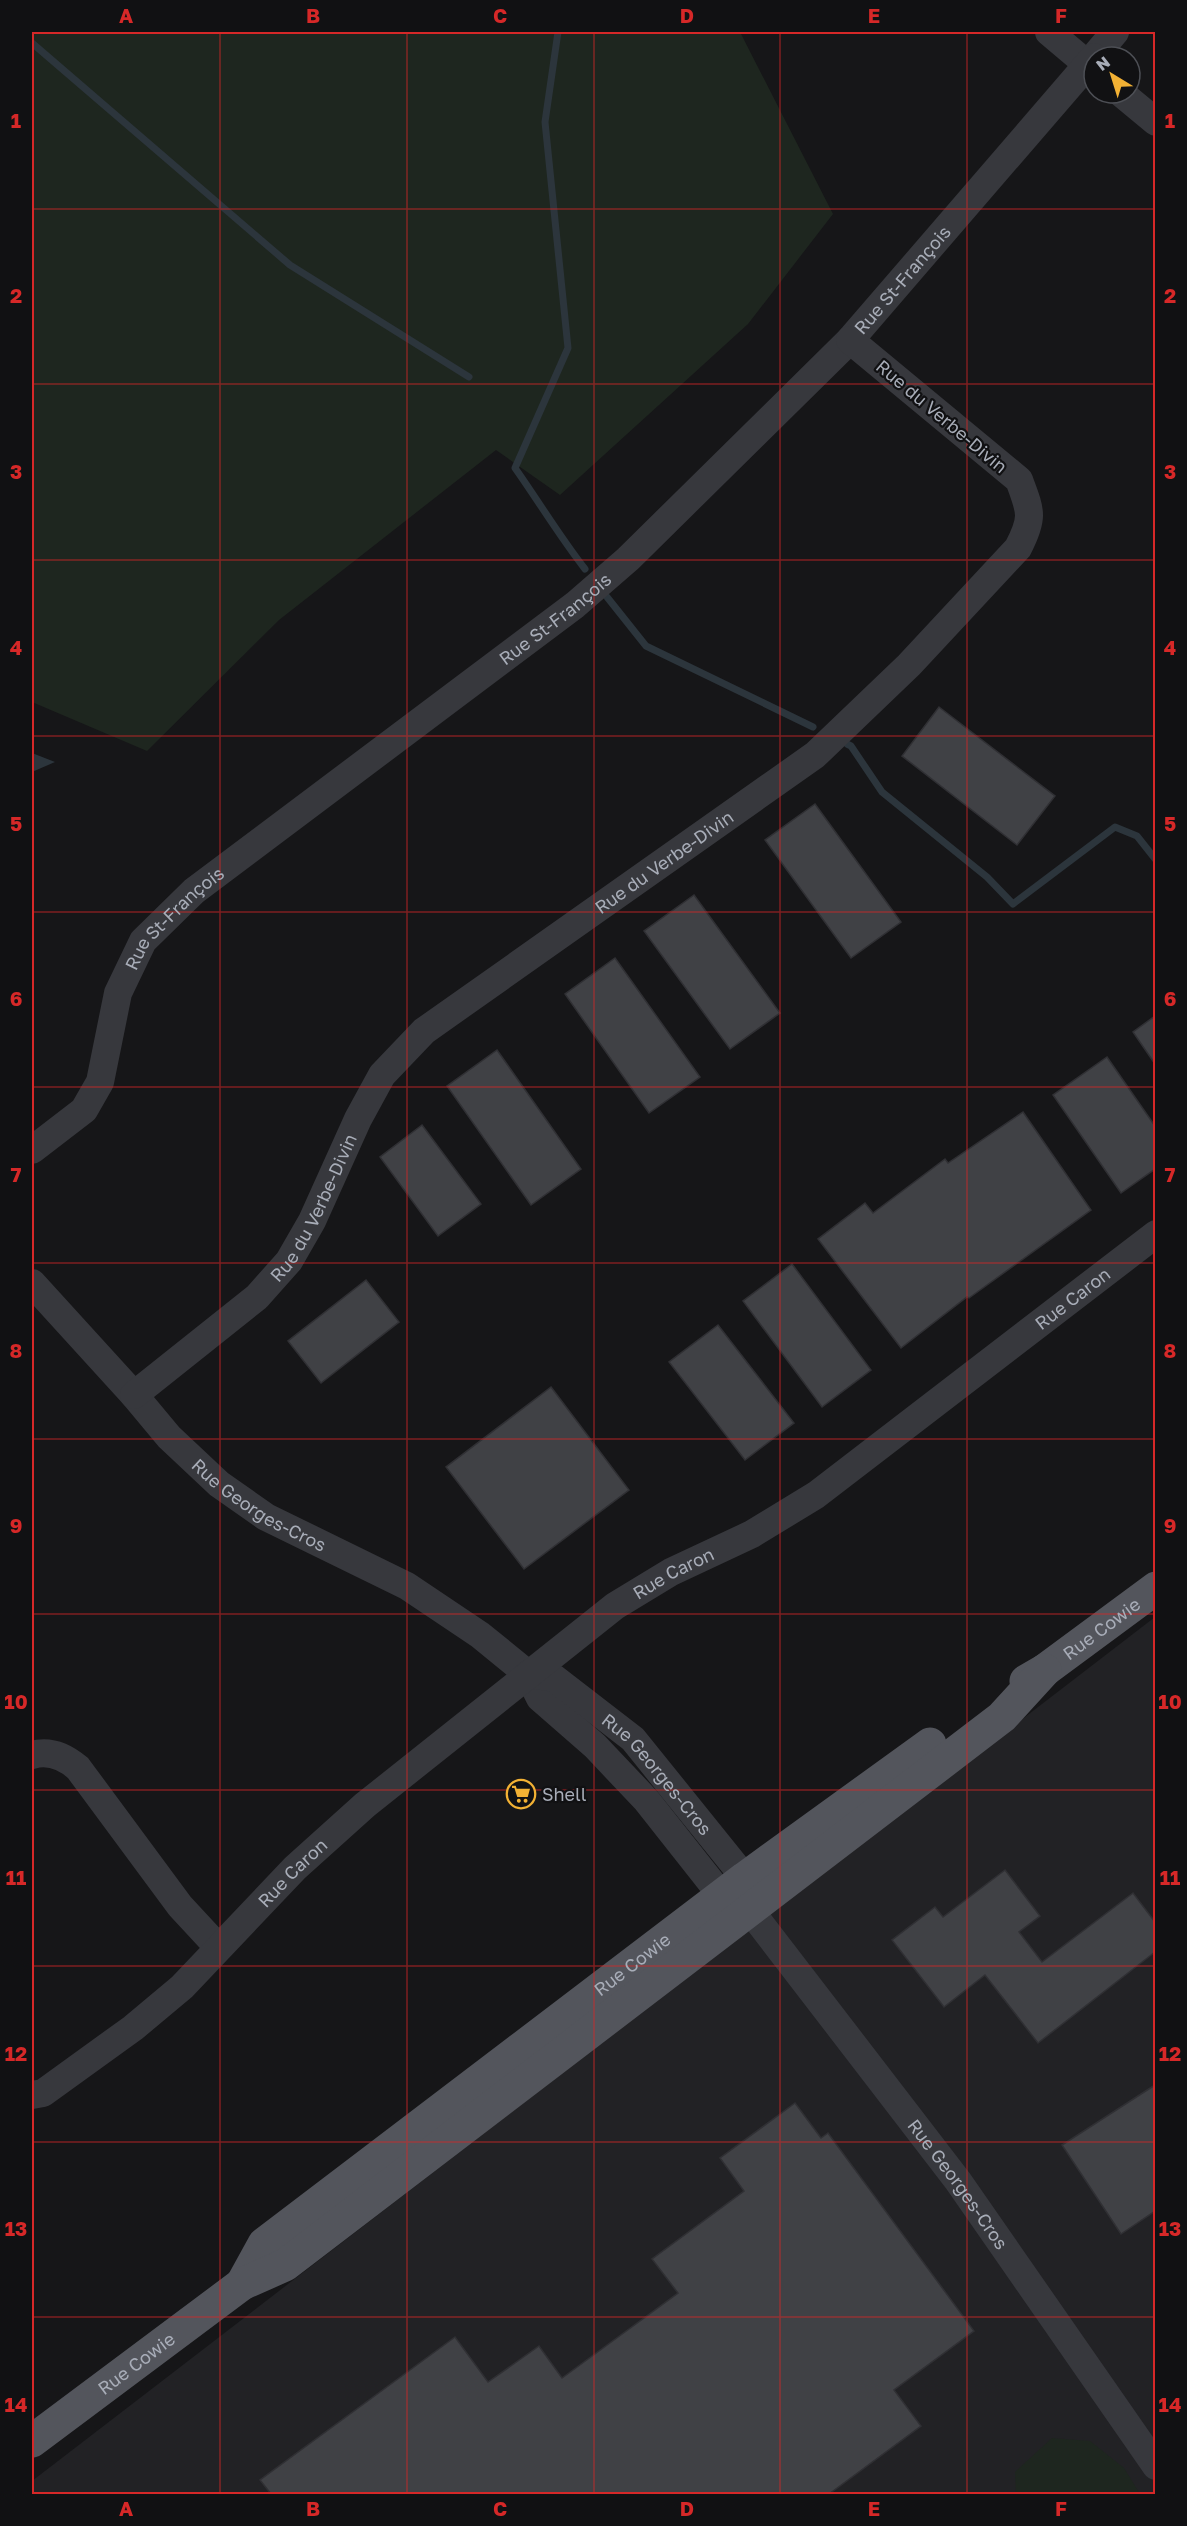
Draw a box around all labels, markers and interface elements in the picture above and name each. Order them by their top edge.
text: A [119,3,133,27]
text: B [306,3,320,27]
text: C [493,3,507,27]
text: D [680,3,694,27]
text: E [868,3,880,27]
text: F [1055,3,1067,27]
north arrow [1082,45,1142,105]
text: N [1092,52,1114,75]
text: 1 [11,108,21,132]
text: 1 [1165,108,1175,132]
street label: Rue St-François [849,221,955,338]
text: 2 [10,283,22,307]
text: 2 [1164,283,1176,307]
street label: Rue du Verbe-Divin [872,355,1012,477]
text: 3 [10,459,22,483]
text: 3 [1164,459,1176,483]
street label: Rue St-François [495,568,615,669]
text: 4 [10,635,22,659]
text: 4 [1164,635,1176,659]
street label: Rue du Verbe-Divin [590,805,737,918]
text: 5 [10,811,22,835]
text: 5 [1164,811,1176,835]
street label: Rue St-François [120,862,228,973]
text: 6 [10,986,22,1010]
text: 6 [1164,986,1176,1010]
street label: Rue du Verbe-Divin [265,1130,361,1286]
text: 7 [11,1162,22,1186]
text: 7 [1165,1162,1176,1186]
street label: Rue Caron [1030,1262,1114,1334]
text: 8 [10,1338,22,1362]
text: 8 [1164,1338,1176,1362]
street label: Rue Georges-Cros [188,1454,330,1556]
text: 9 [10,1513,22,1537]
text: 9 [1164,1513,1176,1537]
street label: Rue Caron [629,1542,717,1604]
street label: Rue Cowie [1058,1593,1144,1664]
text: 10 [4,1689,28,1713]
text: 10 [1158,1689,1182,1713]
street label: Rue Georges-Cros [598,1708,717,1839]
supermarket icon: Shell [505,1778,537,1810]
place label: Shell [542,1783,587,1805]
street label: Rue Caron [253,1834,332,1912]
text: 11 [6,1865,26,1889]
text: 11 [1160,1865,1180,1889]
street label: Rue Cowie [589,1928,675,2000]
text: 12 [5,2041,27,2065]
text: 12 [1159,2041,1181,2065]
street label: Rue Georges-Cros [903,2114,1013,2253]
text: 13 [5,2216,27,2240]
text: 13 [1159,2216,1181,2240]
street label: Rue Cowie [93,2327,179,2399]
text: 14 [5,2392,27,2416]
text: 14 [1159,2392,1181,2416]
text: A [119,2496,133,2520]
text: B [306,2496,320,2520]
text: C [493,2496,507,2520]
text: D [680,2496,694,2520]
text: E [868,2496,880,2520]
text: F [1055,2496,1067,2520]

